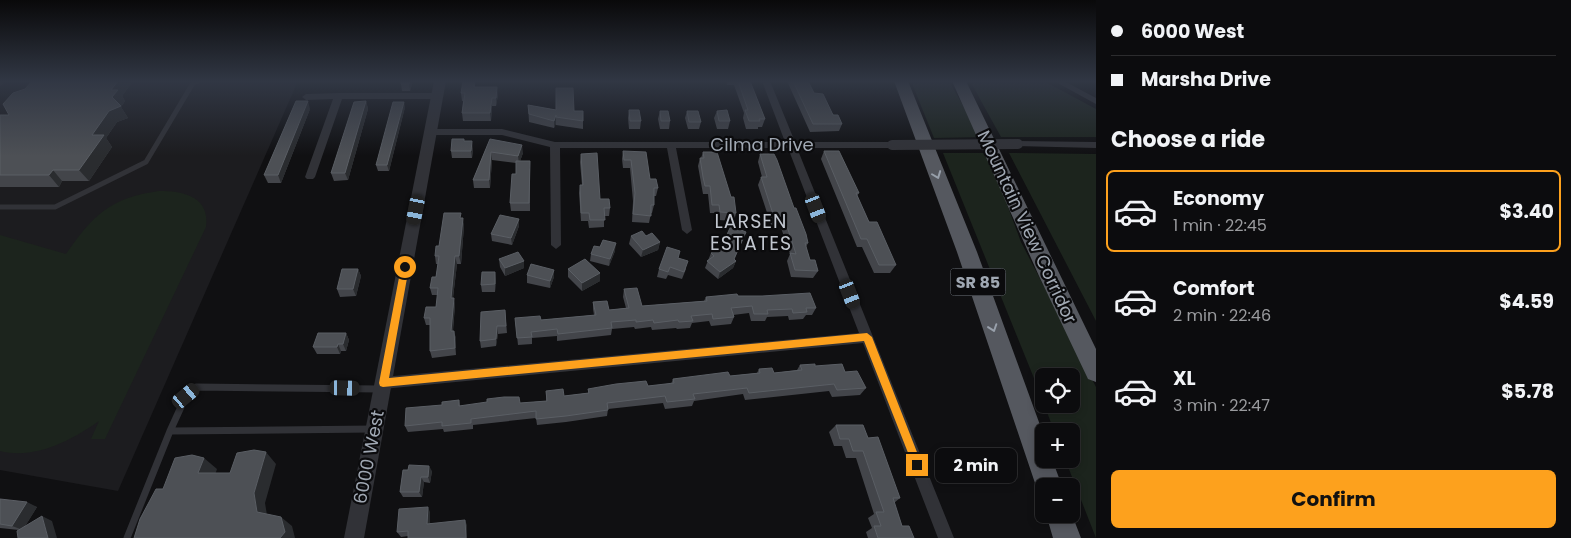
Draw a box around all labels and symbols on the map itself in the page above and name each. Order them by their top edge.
street label: Mountain View Corridor [972,126,1083,328]
street label: Cilma Drive [710,132,814,157]
one-way arrow [931,170,941,179]
car [803,191,828,225]
car [405,194,426,226]
district label: LARSEN ESTATES [710,208,792,257]
route start [394,256,416,278]
road number: SR 85 [950,268,1006,296]
car [837,277,862,311]
one-way arrow [987,323,997,331]
car [329,380,360,396]
car [169,381,202,411]
street label: 6000 West [347,408,390,506]
callout: 2 min [934,448,1017,482]
route end [906,454,928,476]

